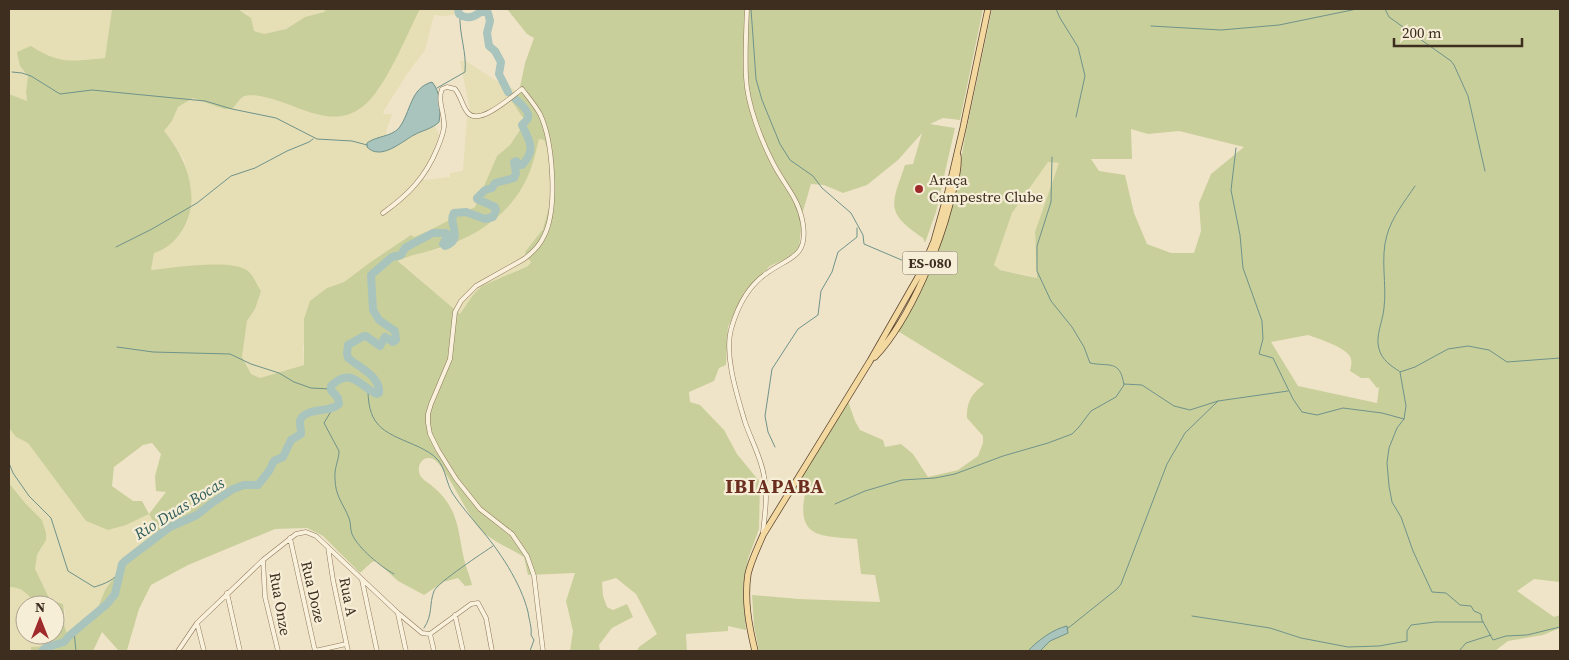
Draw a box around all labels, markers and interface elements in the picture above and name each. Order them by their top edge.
scale bar [1394,15,1522,47]
text: 200 m [1402,22,1442,43]
place label: Araça Campestre Clube [929,169,1044,207]
marker: Araça Campestre Clube [913,183,925,195]
road number: ES-080 [902,252,958,274]
water label: Rio Duas Bocas [129,471,229,545]
district label: IBIAPABA [725,472,825,500]
street label: Rua Doze [296,559,331,625]
street label: Rua Onze [265,571,296,637]
street label: Rua A [334,576,363,618]
north arrow [15,595,65,645]
text: N [35,597,45,617]

